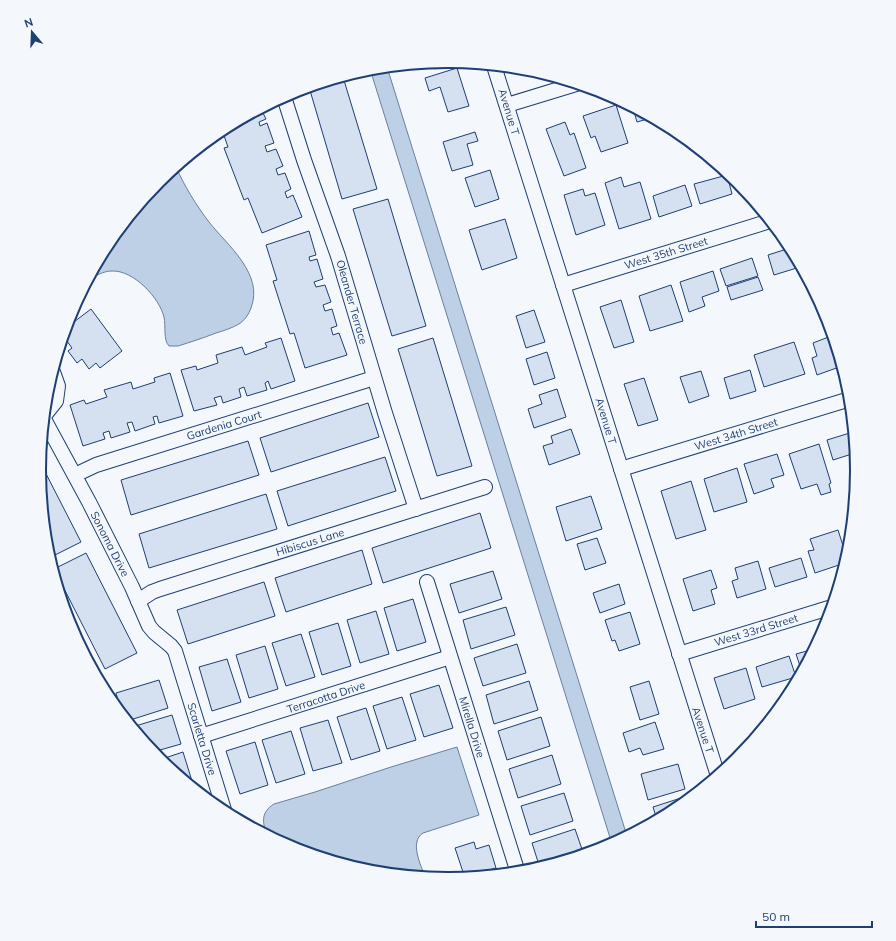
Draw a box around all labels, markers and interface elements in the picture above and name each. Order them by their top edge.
north arrow [12,12,52,52]
text: N [23,15,35,31]
street label: Avenue T [495,87,523,137]
street label: West 35th Street [623,234,710,272]
street label: Oleander Terrace [333,258,371,346]
street label: Avenue T [592,396,620,446]
street label: Gardenia Court [185,407,263,443]
street label: West 34th Street [693,415,780,453]
street label: Sonoma Drive [88,509,132,579]
street label: Hibiscus Lane [274,525,346,559]
street label: West 33rd Street [712,611,800,649]
street label: Terracotta Drive [285,678,367,716]
street label: Mirella Drive [456,695,488,759]
street label: Scarletta Drive [184,701,220,777]
street label: Avenue T [689,705,717,755]
scale bar [756,903,872,929]
text: 50 m [762,909,790,924]

